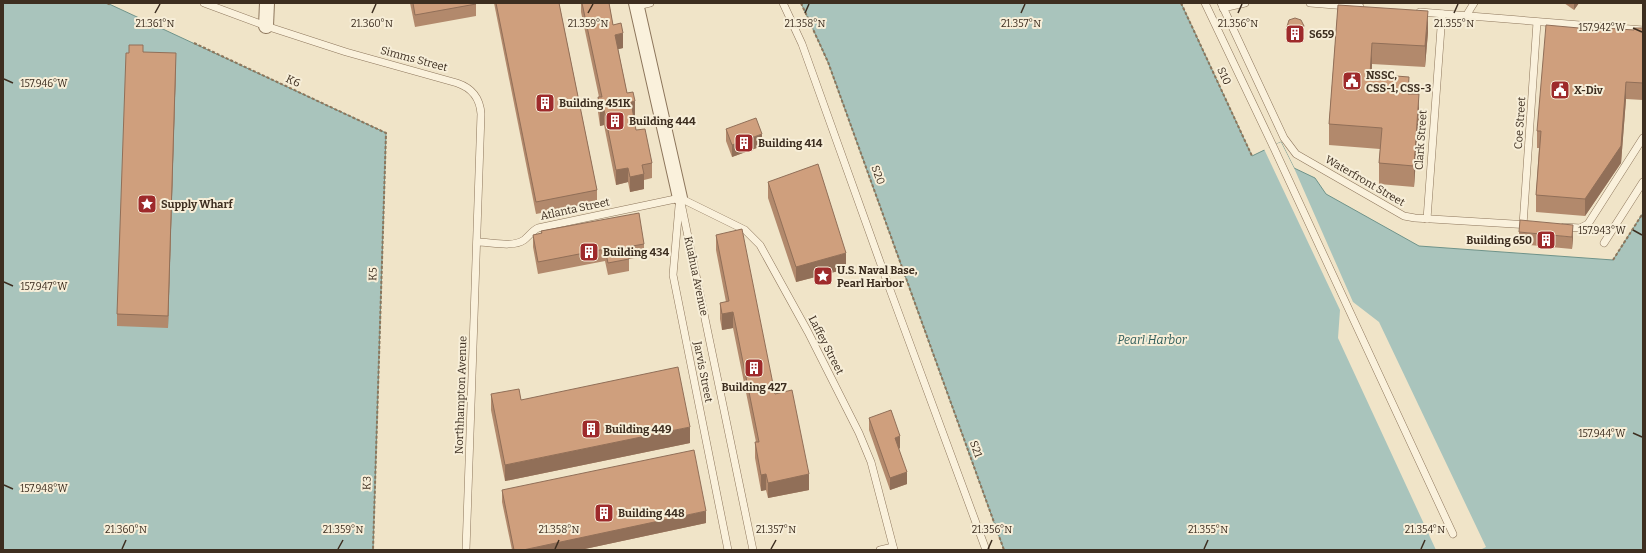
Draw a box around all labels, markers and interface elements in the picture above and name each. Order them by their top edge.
text: 21.361°N [135,18,175,30]
text: 21.360°N [351,18,393,30]
text: 21.359°N [568,18,608,30]
text: 21.358°N [784,18,826,30]
text: 21.357°N [1001,18,1041,30]
text: 21.356°N [1218,18,1258,30]
text: 21.355°N [1434,18,1474,30]
text: 157.942°W [1578,22,1626,34]
building icon: S659 [1284,23,1306,45]
place label: S659 [1309,28,1335,41]
street label: Simms Street [379,44,449,74]
street label: S10 [1214,65,1234,87]
place label: NSSC, CSS-1, CSS-3 [1366,69,1431,95]
public building icon: NSSC, CSS-1, CSS-3 [1341,70,1363,92]
street label: K6 [284,72,302,90]
text: 157.946°W [20,78,68,90]
public building icon: X-Div [1549,79,1571,101]
place label: X-Div [1574,84,1604,97]
building icon: Building 451K [534,92,556,114]
street label: Coe Street [1512,96,1528,150]
place label: Building 451K [559,97,631,110]
building icon: Building 444 [604,110,626,132]
street label: Clark Street [1412,110,1430,170]
place label: Building 444 [629,115,696,128]
building icon: Building 414 [733,132,755,154]
place label: Building 414 [758,137,823,150]
street label: Waterfront Street [1323,153,1407,209]
street label: S20 [869,164,887,186]
place icon: Supply Wharf [136,193,158,215]
street label: Atlanta Street [539,195,611,223]
place label: Supply Wharf [161,198,234,211]
text: 157.943°W [1578,225,1626,237]
building icon: Building 650 [1535,229,1557,251]
place label: Building 650 [1466,234,1532,247]
street label: Kuahua Avenue [681,235,711,317]
building icon: Building 434 [578,241,600,263]
place label: Building 434 [603,246,669,259]
place label: U.S. Naval Base, Pearl Harbor [837,264,918,290]
place icon: U.S. Naval Base, Pearl Harbor [812,265,834,287]
street label: K5 [366,267,380,281]
text: 157.947°W [21,281,68,293]
street label: Laffey Street [806,313,846,377]
water label: Pearl Harbor [1117,333,1188,347]
street label: Northhampton Avenue [452,336,470,454]
street label: Jarvis Street [691,339,715,404]
building icon: Building 427 [743,357,765,379]
place label: Building 427 [721,381,787,394]
building icon: Building 449 [580,418,602,440]
place label: Building 449 [605,423,672,436]
text: 157.944°W [1578,428,1626,440]
street label: S21 [967,439,985,460]
street label: K3 [360,476,374,490]
text: 157.948°W [20,483,69,495]
building icon: Building 448 [593,502,615,524]
place label: Building 448 [618,507,685,520]
text: 21.360°N [105,524,147,536]
text: 21.359°N [323,524,363,536]
text: 21.358°N [538,524,580,536]
text: 21.357°N [756,524,796,536]
text: 21.356°N [972,524,1012,536]
text: 21.355°N [1188,524,1228,536]
text: 21.354°N [1405,524,1445,536]

